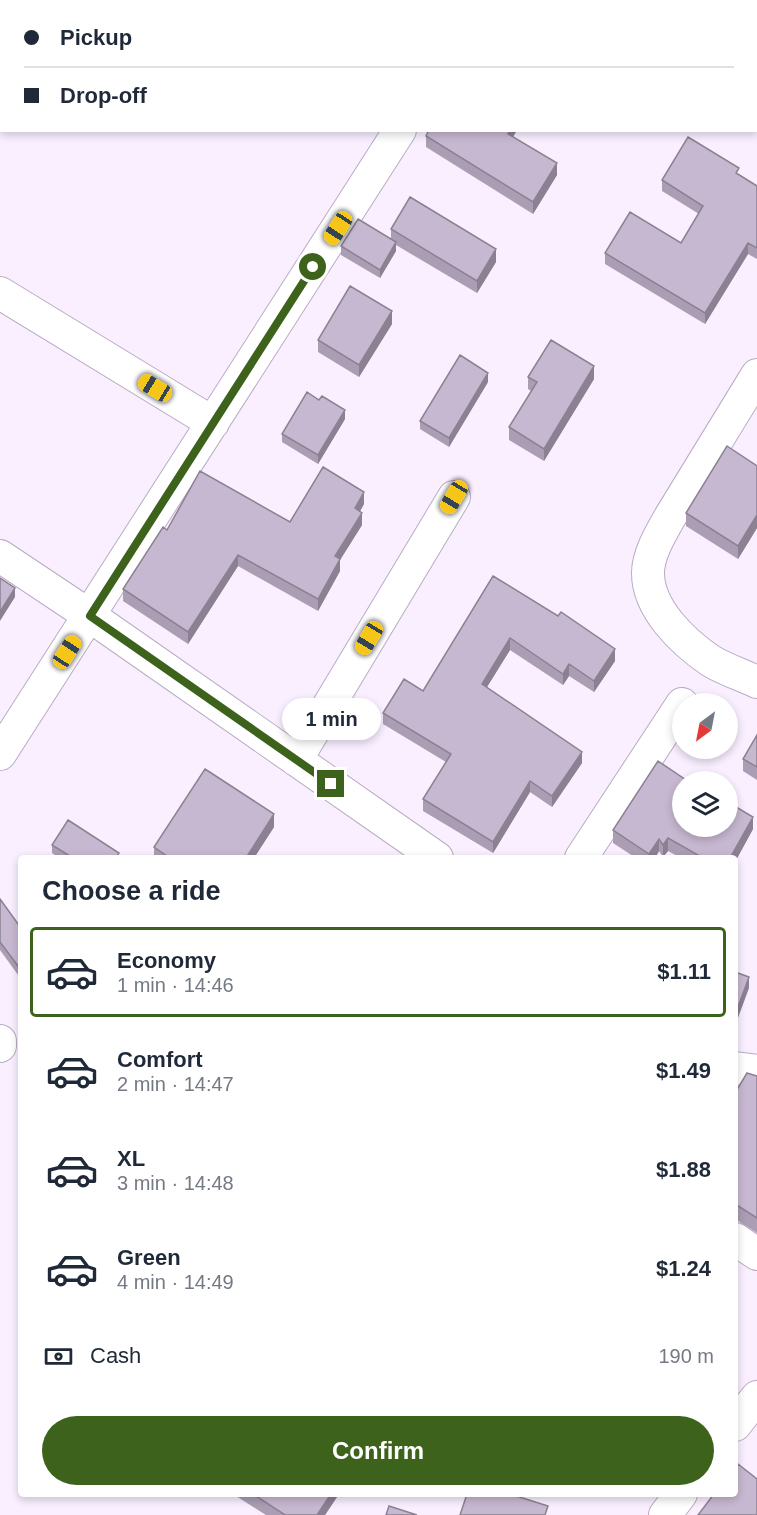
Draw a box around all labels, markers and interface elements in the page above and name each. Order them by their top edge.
text: Pickup [60,25,132,50]
text: Drop-off [60,83,147,108]
car [321,208,355,248]
route start [299,253,326,280]
car [135,371,175,405]
car [437,477,471,517]
car [352,618,386,658]
car [50,632,84,672]
north arrow [672,693,738,759]
map controls [672,693,738,837]
callout: 1 min [282,697,380,739]
text: 1 min [305,708,358,730]
route end [317,770,344,797]
button: layers [672,771,738,837]
text: Choose a ride [42,876,221,906]
icon: car [45,945,99,999]
text: Economy [117,948,216,973]
text: $1.11 [657,959,711,984]
text: 1 min · 14:46 [117,974,234,996]
icon: car [45,1044,99,1098]
text: Comfort [117,1047,203,1072]
text: $1.49 [656,1058,711,1083]
text: 2 min · 14:47 [117,1073,234,1095]
icon: car [45,1143,99,1197]
text: XL [117,1146,145,1171]
text: $1.88 [656,1157,711,1182]
text: 3 min · 14:48 [117,1172,234,1194]
icon: car [45,1242,99,1296]
text: Green [117,1245,181,1270]
text: $1.24 [656,1256,711,1281]
text: 4 min · 14:49 [117,1271,234,1293]
icon: cash [42,1340,75,1373]
text: Cash [90,1343,141,1368]
text: 190 m [658,1345,714,1367]
button: Confirm [42,1416,714,1485]

